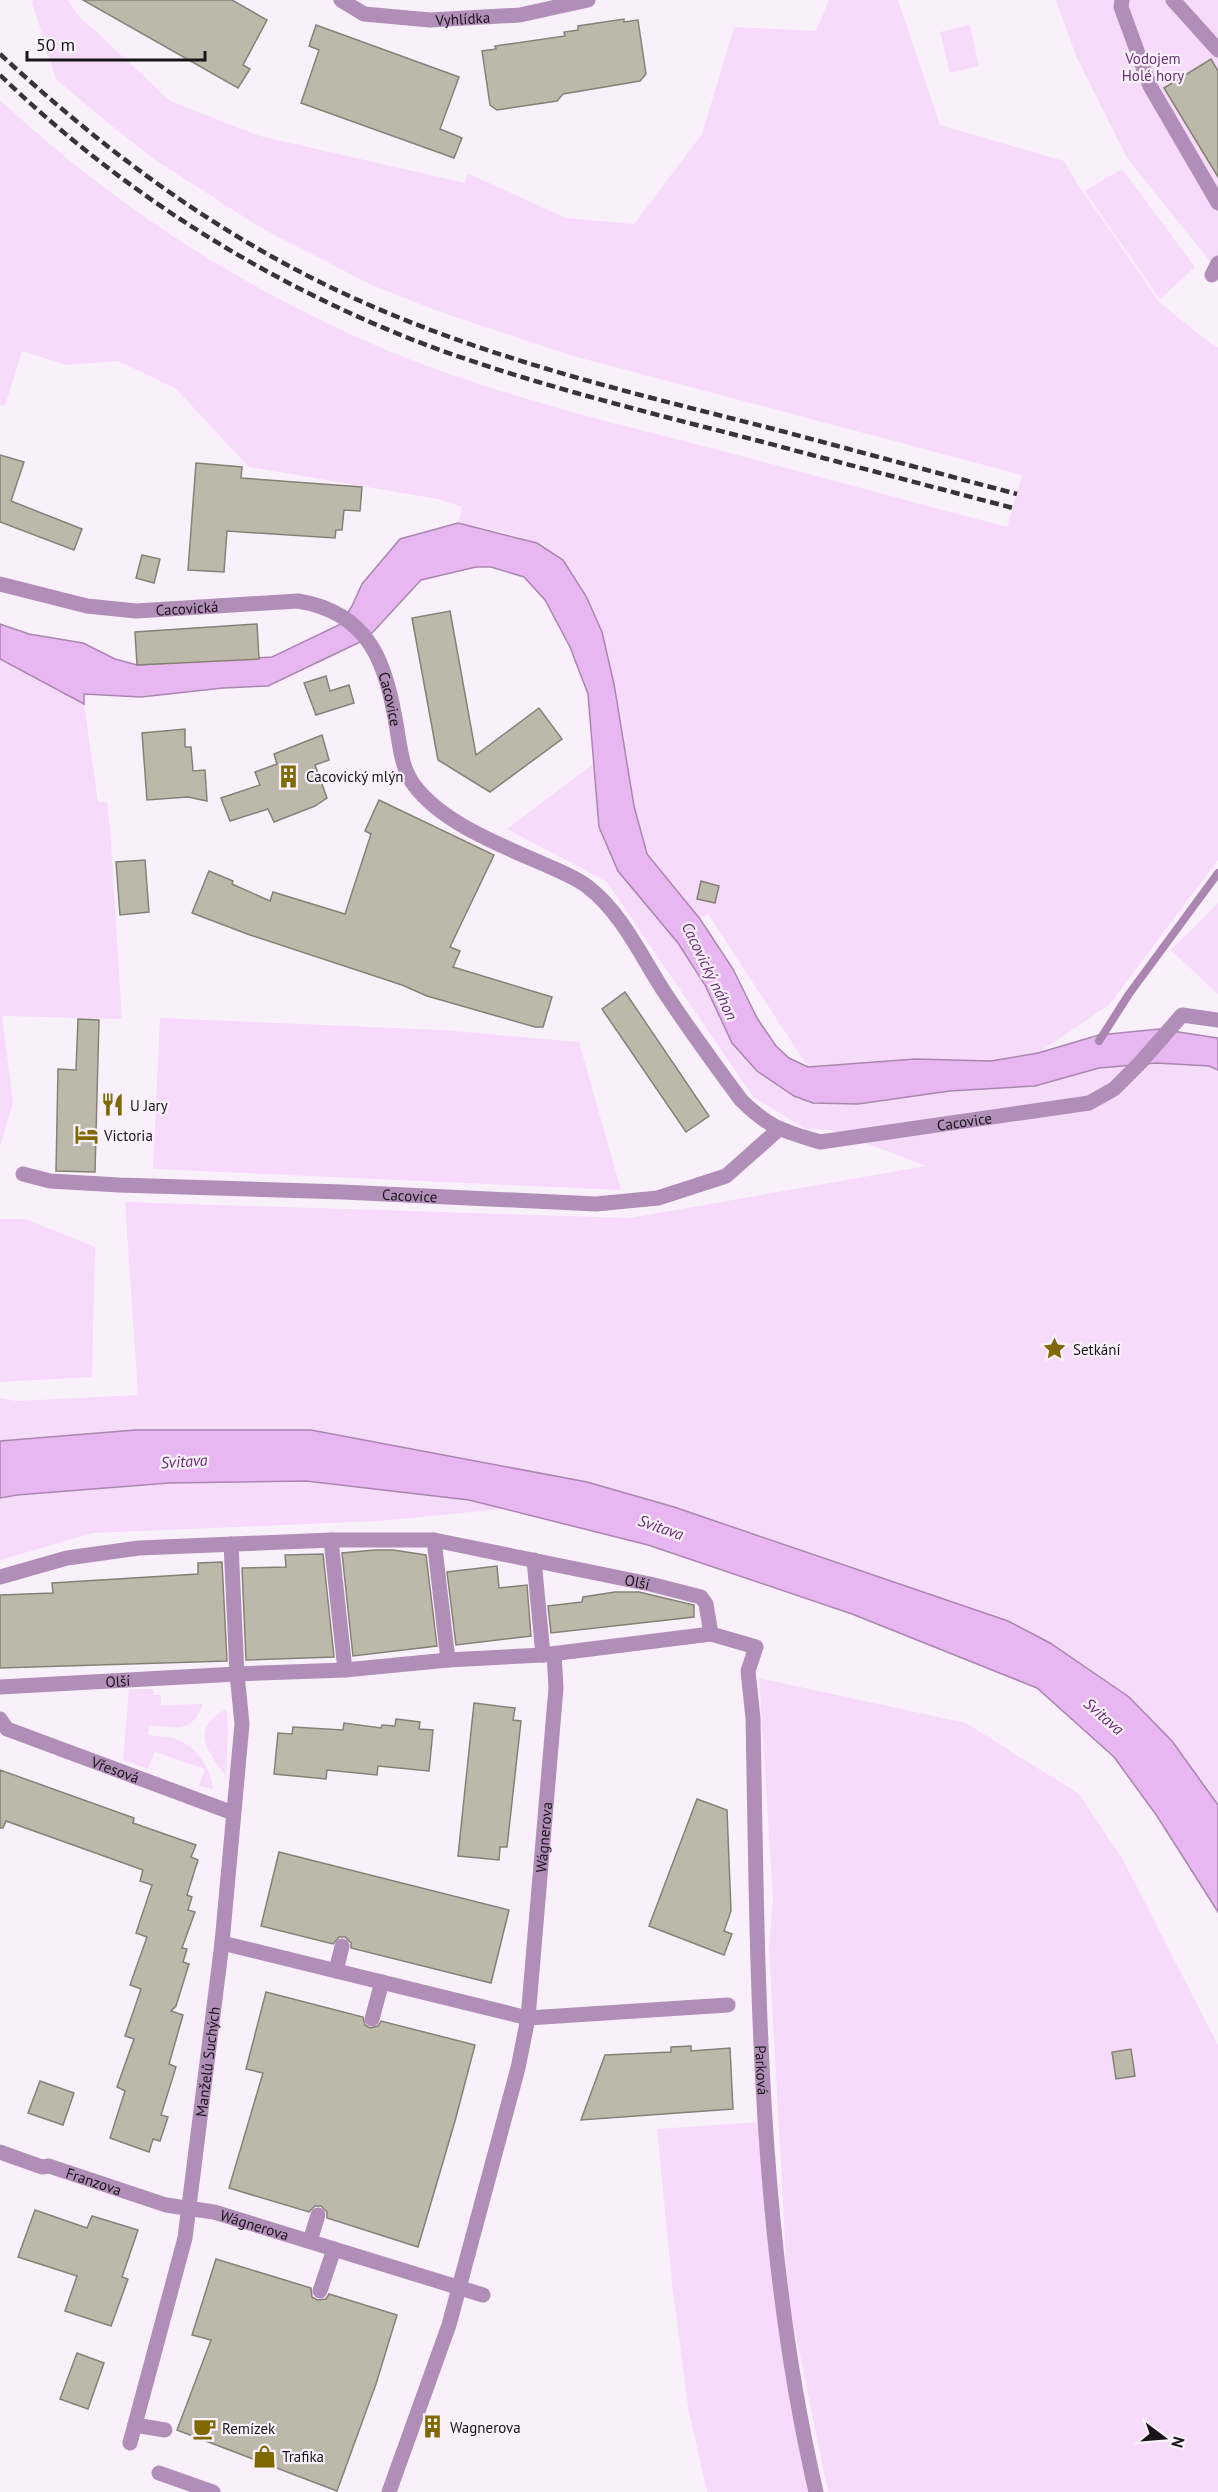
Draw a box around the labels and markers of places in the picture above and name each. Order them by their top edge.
building icon: Cacovický mlýn [275,763,301,789]
place label: Cacovický mlýn [306,767,403,786]
restaurant icon: U Jary [99,1092,125,1118]
place label: U Jary [130,1096,168,1115]
hotel icon: Victoria [73,1122,99,1148]
place label: Victoria [103,1126,153,1145]
place icon: Setkání [1042,1336,1068,1362]
place label: Setkání [1073,1340,1121,1359]
building icon: Wagnerova [419,2414,445,2440]
cafe icon: Remízek [191,2415,217,2441]
place label: Wagnerova [450,2418,521,2437]
place label: Remízek [222,2419,276,2438]
shop icon: Trafika [251,2443,277,2469]
place label: Trafika [282,2447,324,2466]

